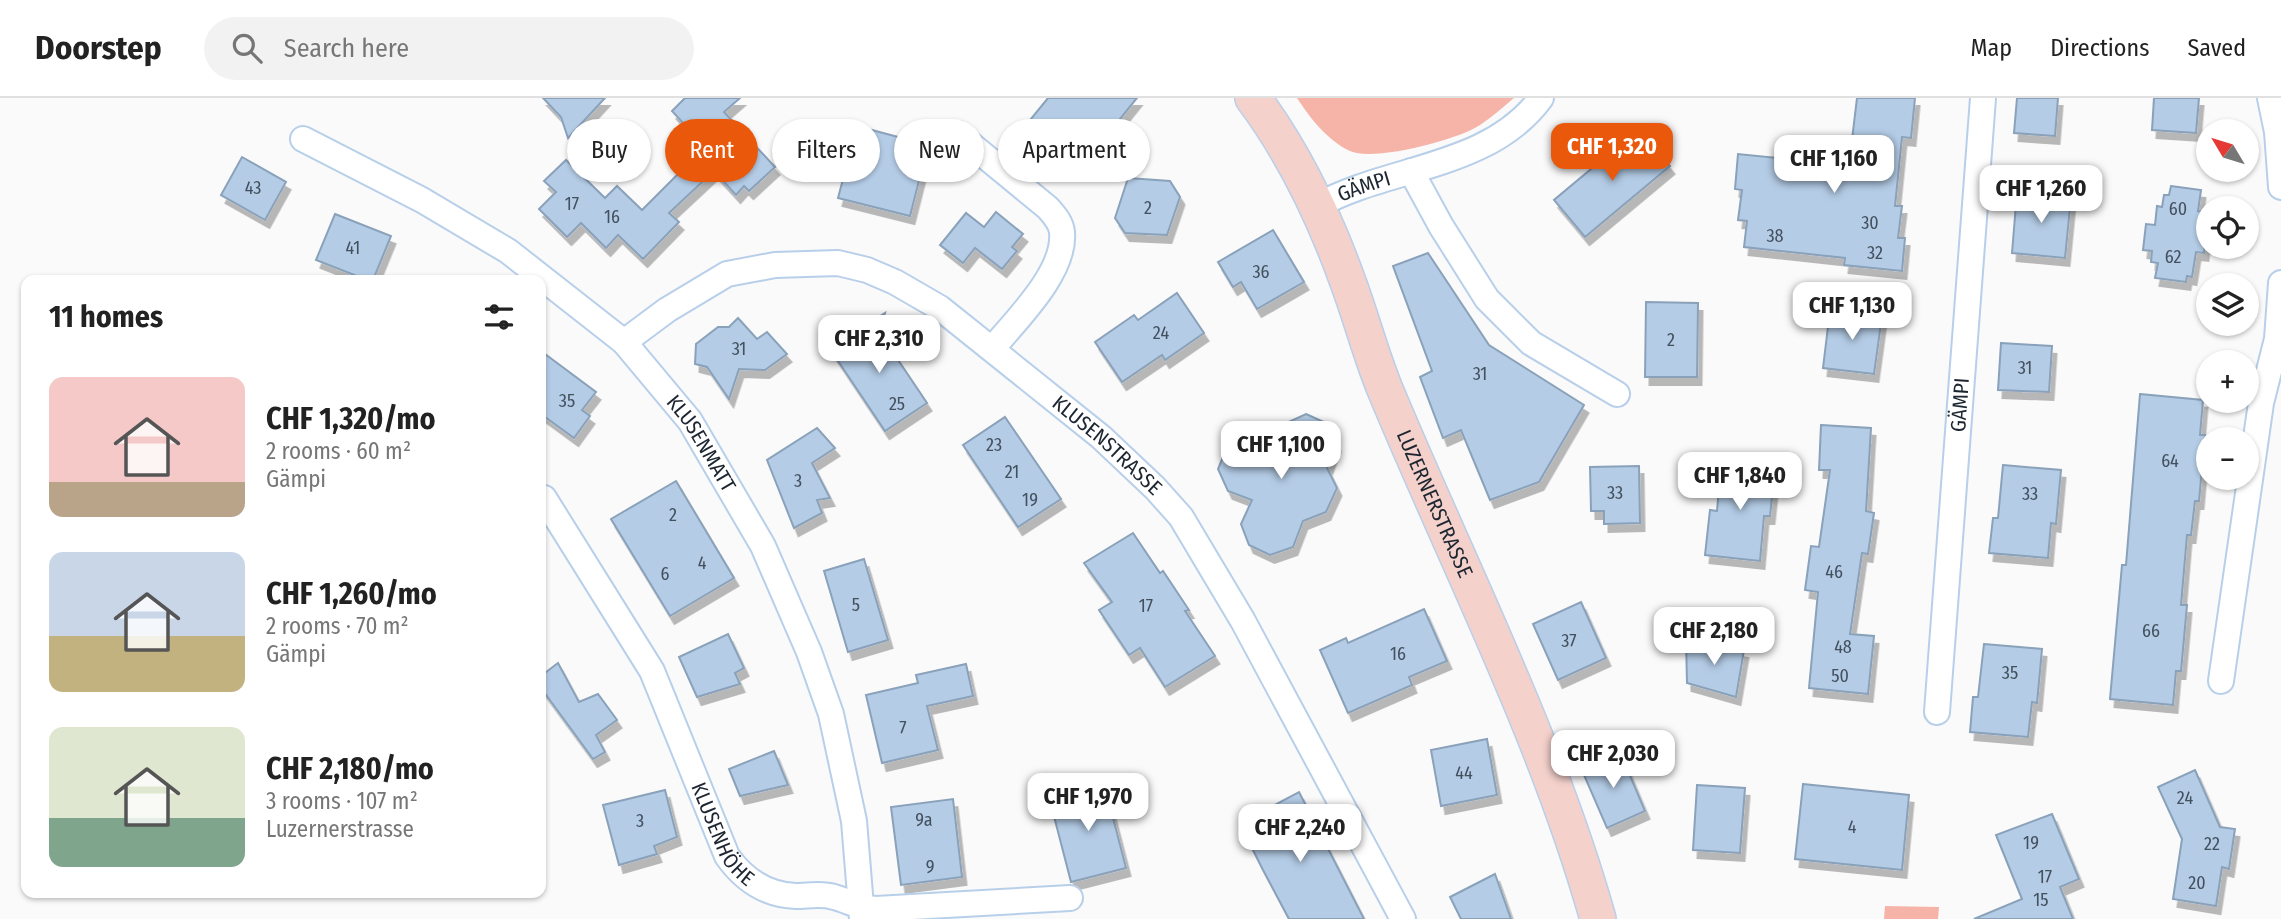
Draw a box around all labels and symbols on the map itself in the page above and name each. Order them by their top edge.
north arrow [2196,119,2259,182]
pin: CHF 1,320 [1532,123,1692,183]
pin: CHF 1,160 [1754,136,1914,195]
street label: GÄMPI [1333,165,1393,208]
pin: CHF 1,260 [1961,166,2121,225]
house number: 43 [245,177,261,199]
house number: 17 [565,193,579,215]
house number: 2 [1144,197,1152,219]
house number: 60 [2169,198,2187,220]
house number: 16 [604,206,620,228]
house number: 30 [1861,212,1879,234]
house number: 38 [1766,225,1784,247]
house number: 41 [346,237,360,259]
house number: 32 [1867,242,1883,264]
house number: 62 [2165,246,2181,268]
house number: 36 [1252,261,1270,283]
pin: CHF 1,130 [1772,282,1932,342]
pin: CHF 2,310 [799,316,959,375]
house number: 24 [1153,322,1169,344]
house number: 2 [1667,329,1675,351]
house number: 31 [732,338,746,360]
house number: 31 [2018,357,2032,379]
house number: 31 [1473,363,1487,385]
street label: GÄMPI [1945,377,1975,433]
house number: 35 [559,390,575,412]
street label: KLUSENMATT [661,390,742,497]
street label: KLUSENSTRASSE [1047,390,1167,501]
house number: 25 [889,393,905,415]
pin: CHF 1,100 [1201,422,1361,481]
street label: LUZERNERSTRASSE [1391,426,1479,582]
house number: 23 [986,434,1002,456]
house number: 64 [2161,450,2179,472]
pin: CHF 1,840 [1660,452,1820,512]
house number: 21 [1005,461,1019,483]
house number: 3 [794,470,802,492]
house number: 33 [1607,482,1623,504]
house number: 33 [2022,483,2038,505]
house number: 19 [1022,489,1038,511]
house number: 2 [669,504,677,526]
house number: 4 [698,552,707,574]
house number: 46 [1825,561,1843,583]
house number: 6 [661,563,670,585]
house number: 5 [852,594,860,616]
house number: 17 [1139,595,1153,617]
pin: CHF 2,180 [1634,608,1794,667]
house number: 66 [2142,620,2160,642]
house number: 37 [1561,630,1577,652]
house number: 48 [1834,636,1852,658]
house number: 16 [1390,643,1406,665]
house number: 35 [2002,662,2018,684]
house number: 50 [1831,665,1849,687]
house number: 7 [899,717,907,739]
pin: CHF 2,030 [1533,730,1693,790]
house number: 44 [1455,762,1473,784]
pin: CHF 1,970 [1008,774,1168,833]
street label: KLUSENHÖHE [685,778,760,892]
house number: 24 [2177,787,2193,809]
pin: CHF 2,240 [1220,804,1380,864]
house number: 9a [915,809,933,831]
house number: 3 [636,810,644,832]
house number: 4 [1848,816,1857,838]
house number: 19 [2023,832,2039,854]
house number: 22 [2204,833,2220,855]
house number: 9 [926,856,934,878]
house number: 17 [2038,866,2052,888]
house number: 20 [2188,872,2206,894]
house number: 15 [2033,889,2049,911]

